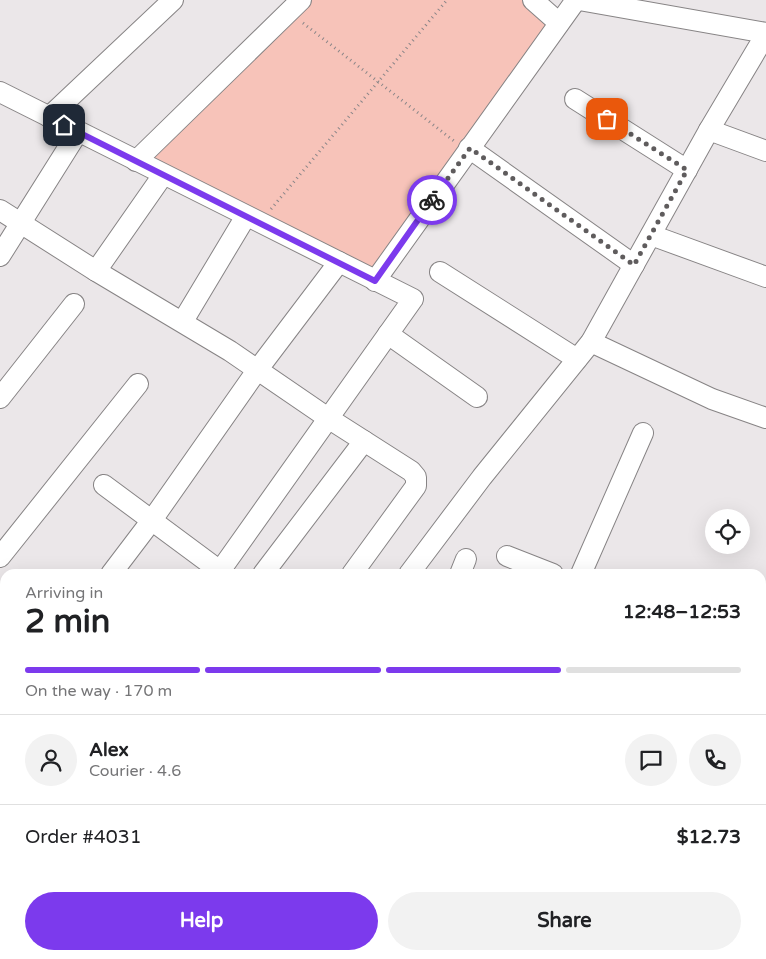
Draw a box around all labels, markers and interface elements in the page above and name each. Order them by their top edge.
pin [586,98,628,140]
pin [43,104,85,146]
icon: bag [593,105,621,133]
icon: home [50,111,78,139]
courier [407,175,457,225]
icon: bike [418,186,446,214]
map controls [705,509,750,554]
button: locate [705,509,750,554]
text: Arriving in [25,583,103,603]
text: 12:48–12:53 [623,601,741,623]
text: 2 min [25,603,110,641]
text: On the way · 170 m [25,681,172,701]
button: person [25,734,77,786]
button: chat [625,734,677,786]
button: phone [689,734,741,786]
text: Alex [89,739,129,761]
text: Courier · 4.6 [89,761,181,781]
text: Order #4031 [25,826,142,848]
text: $12.73 [677,826,741,848]
button: Help [25,892,378,950]
button: Share [388,892,741,950]

